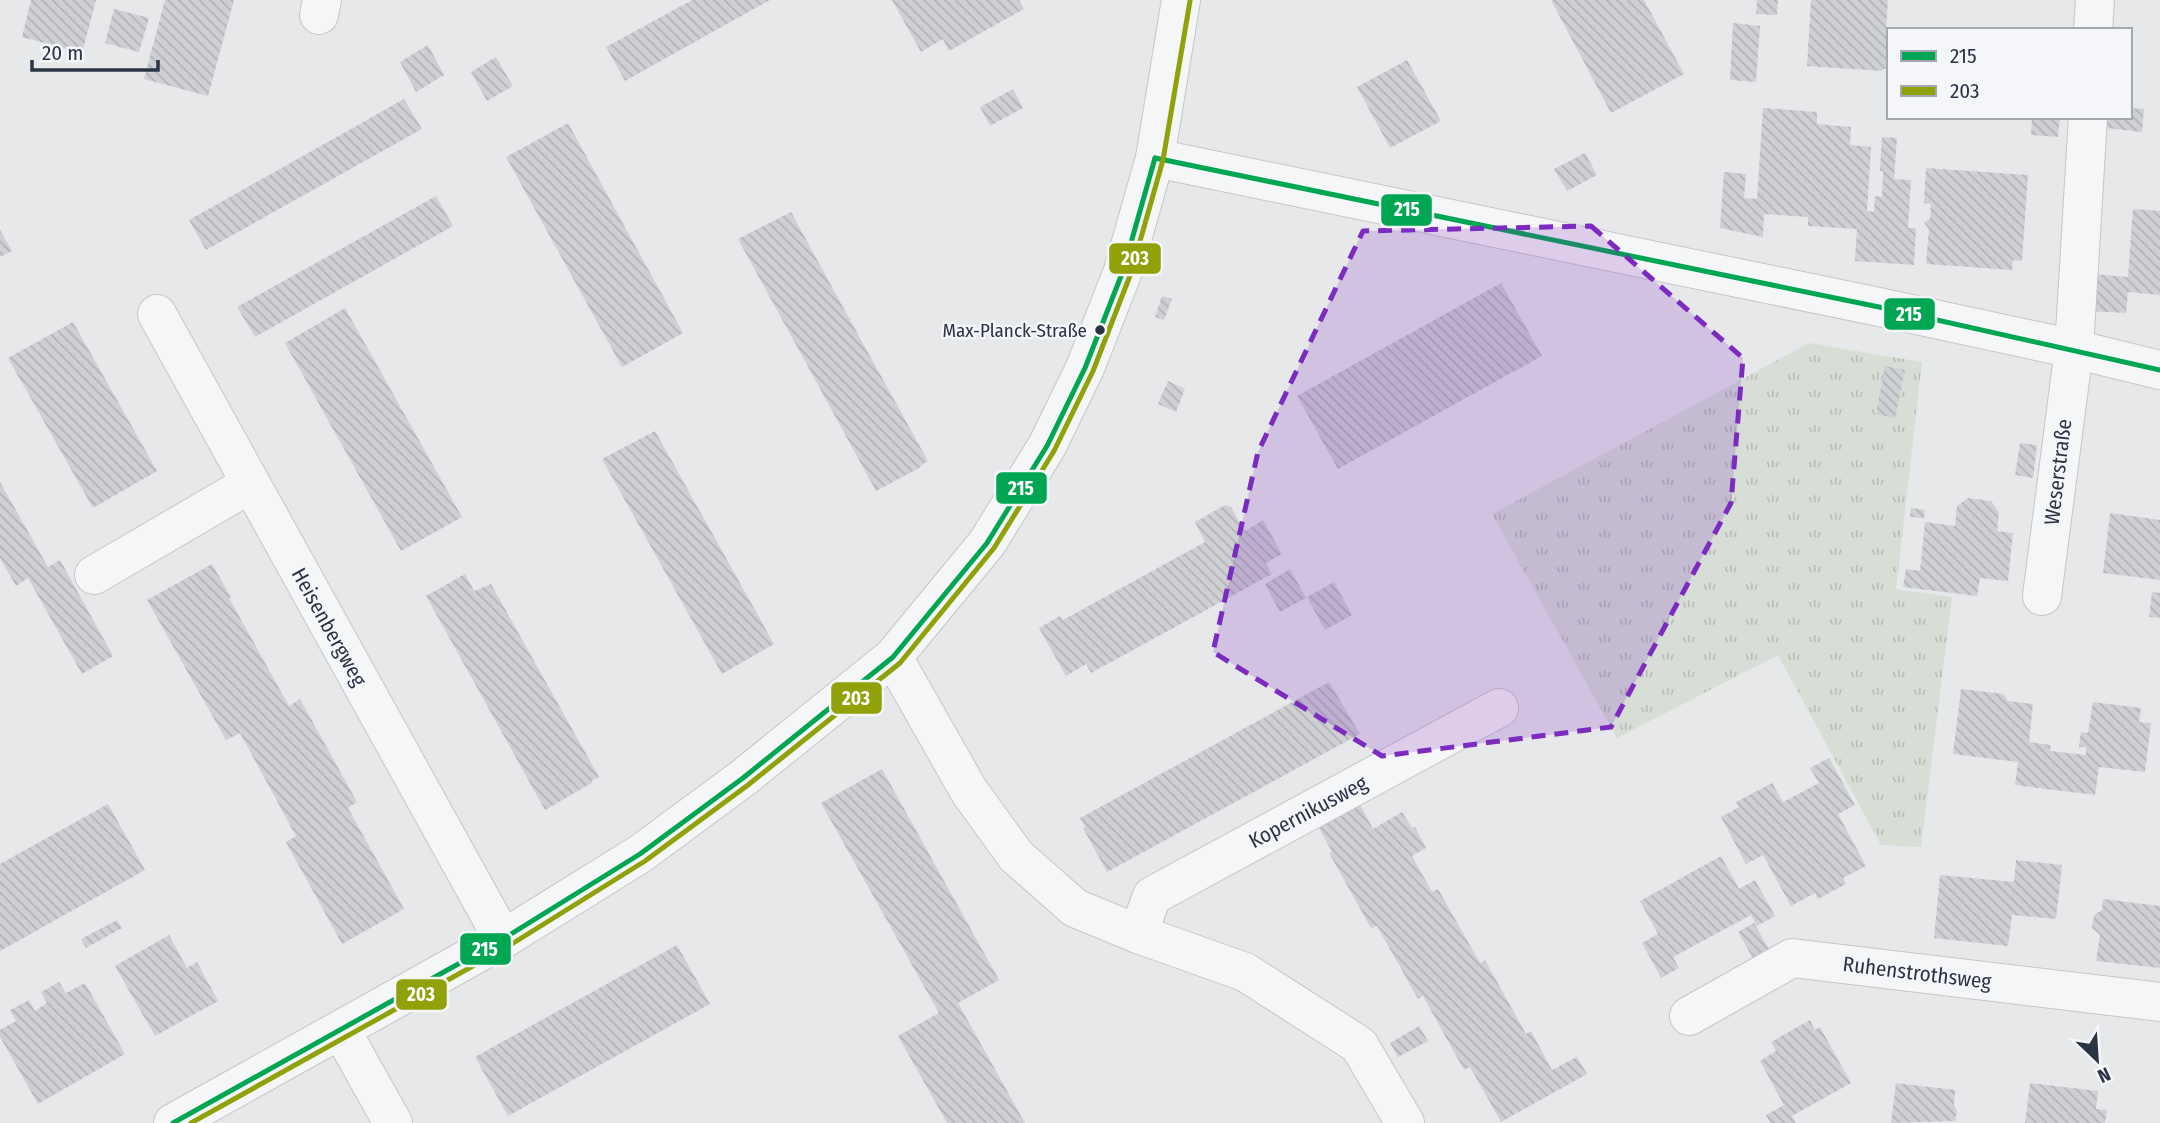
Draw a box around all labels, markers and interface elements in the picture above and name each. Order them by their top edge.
scale bar [32,28,158,72]
legend [1887,28,2132,119]
text: 20 m [42,40,83,66]
text: 215 [1950,43,1977,69]
text: 203 [1950,78,1979,104]
line badge: 215 [1380,193,1433,227]
text: 215 [1393,198,1420,221]
line badge: 203 [1108,242,1162,275]
text: 203 [1120,247,1149,270]
line badge: 215 [1883,297,1936,331]
text: 215 [1895,303,1922,326]
place label: Max-Planck-Straße [942,319,1087,342]
marker: Max-Planck-Straße [1093,323,1107,337]
street label: Weserstraße [2039,417,2077,527]
line badge: 215 [995,471,1048,505]
text: 215 [1007,477,1034,500]
street label: Heisenbergweg [286,563,372,691]
line badge: 203 [830,681,883,715]
text: 203 [841,687,870,710]
street label: Kopernikusweg [1244,770,1372,854]
line badge: 215 [459,932,512,966]
text: 215 [471,938,498,961]
street label: Ruhenstrothsweg [1841,951,1993,995]
line badge: 203 [395,978,448,1011]
text: 203 [406,983,435,1006]
north arrow [2062,1025,2132,1095]
text: N [2094,1062,2114,1088]

